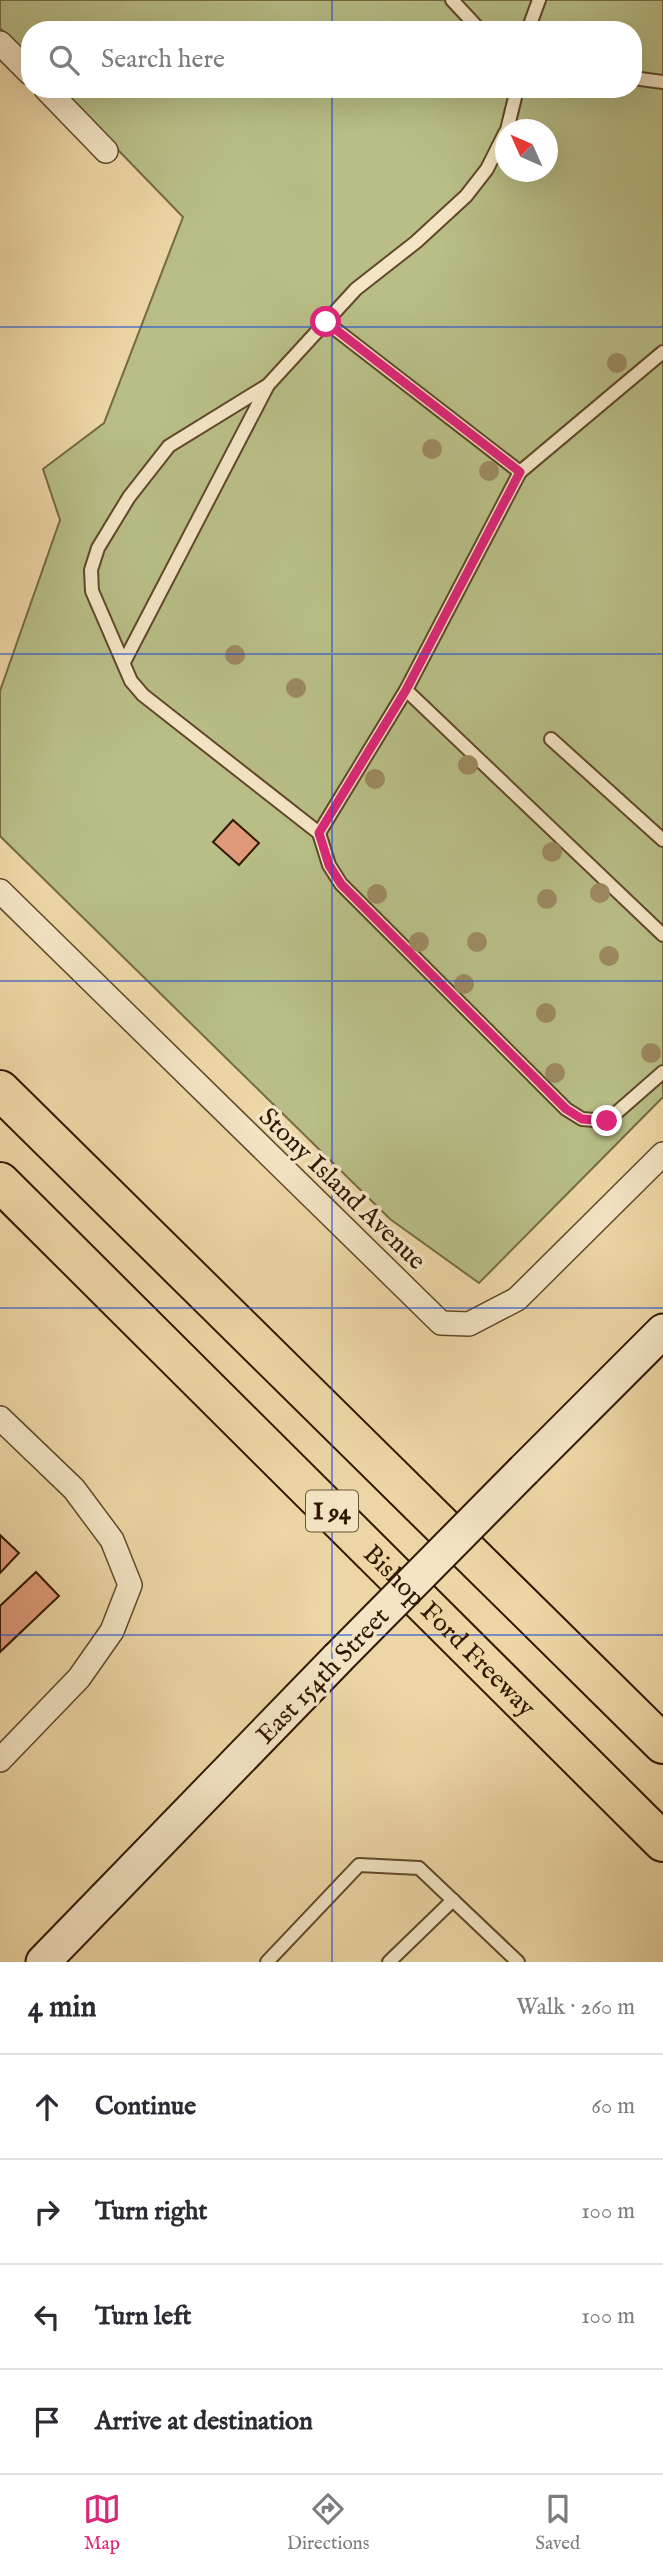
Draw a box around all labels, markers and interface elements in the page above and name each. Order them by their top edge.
search box [21,21,642,98]
icon: search [45,41,83,79]
text: Search here [101,43,225,76]
north arrow [495,119,558,182]
route start [310,306,341,337]
street label: Stony Island Avenue [251,1101,433,1277]
route end [591,1105,622,1136]
road number: I 94 [306,1490,358,1532]
street label: Bishop Ford Freeway [356,1538,542,1724]
street label: East 154th Street [249,1601,397,1751]
text: 4 min [28,1989,96,2027]
text: Walk · 260 m [516,1993,635,2022]
icon: ahead [28,2088,66,2126]
text: Continue [95,2090,196,2123]
text: 60 m [591,2092,635,2121]
icon: right [28,2193,66,2231]
text: Turn right [95,2195,208,2228]
text: 100 m [581,2197,635,2226]
icon: left [28,2298,66,2336]
text: Turn left [95,2300,192,2333]
text: 100 m [581,2302,635,2331]
icon: arrive [28,2403,66,2441]
text: Arrive at destination [95,2405,313,2438]
tab: Map [83,2490,121,2556]
tab: Directions [287,2490,369,2556]
tab: Saved [535,2490,580,2556]

